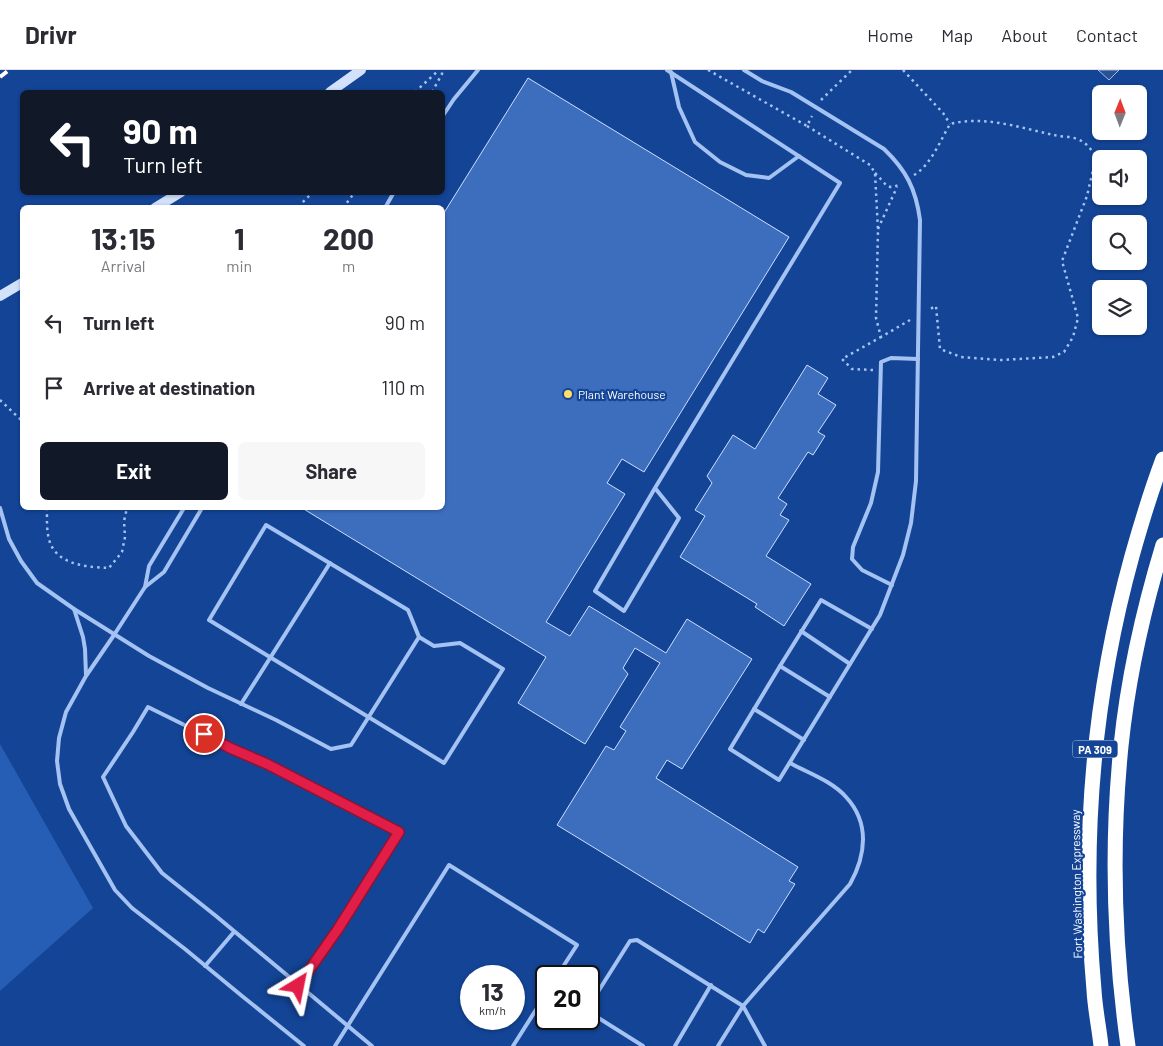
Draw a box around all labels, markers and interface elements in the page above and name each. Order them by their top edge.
text: Drivr [25,20,77,49]
text: Home [867,24,913,46]
text: Map [941,24,973,46]
text: About [1001,24,1048,46]
text: Contact [1076,24,1138,46]
north arrow [1092,85,1148,140]
map controls [1092,85,1147,335]
text: 90 m [123,109,198,151]
icon: left [40,110,105,175]
button: sound [1092,150,1147,205]
text: Turn left [123,151,203,177]
button: search [1092,215,1147,270]
text: 13:15 [91,220,155,256]
text: 1 [234,220,245,256]
text: 200 [323,220,374,256]
text: Arrival [101,256,146,275]
text: min [226,256,252,275]
text: m [342,256,355,275]
button: layers [1092,280,1147,335]
icon: left [40,309,68,337]
text: Turn left [83,311,154,334]
text: 90 m [385,311,425,334]
icon: arrive [40,374,68,402]
text: Arrive at destination [83,376,255,399]
text: 110 m [381,376,425,399]
place label: Plant Warehouse [578,387,666,401]
marker: Plant Warehouse [562,388,574,400]
button: Exit [40,442,228,500]
button: Share [238,442,425,500]
pin [183,713,225,755]
icon: arrive [190,720,218,748]
road number: PA 309 [1072,741,1118,758]
street label: Fort Washington Expressway [1068,809,1084,959]
position arrow [271,959,323,1011]
speed limit sign: 20 [535,965,600,1030]
text: 13 [481,976,504,1006]
text: km/h [479,1003,506,1017]

